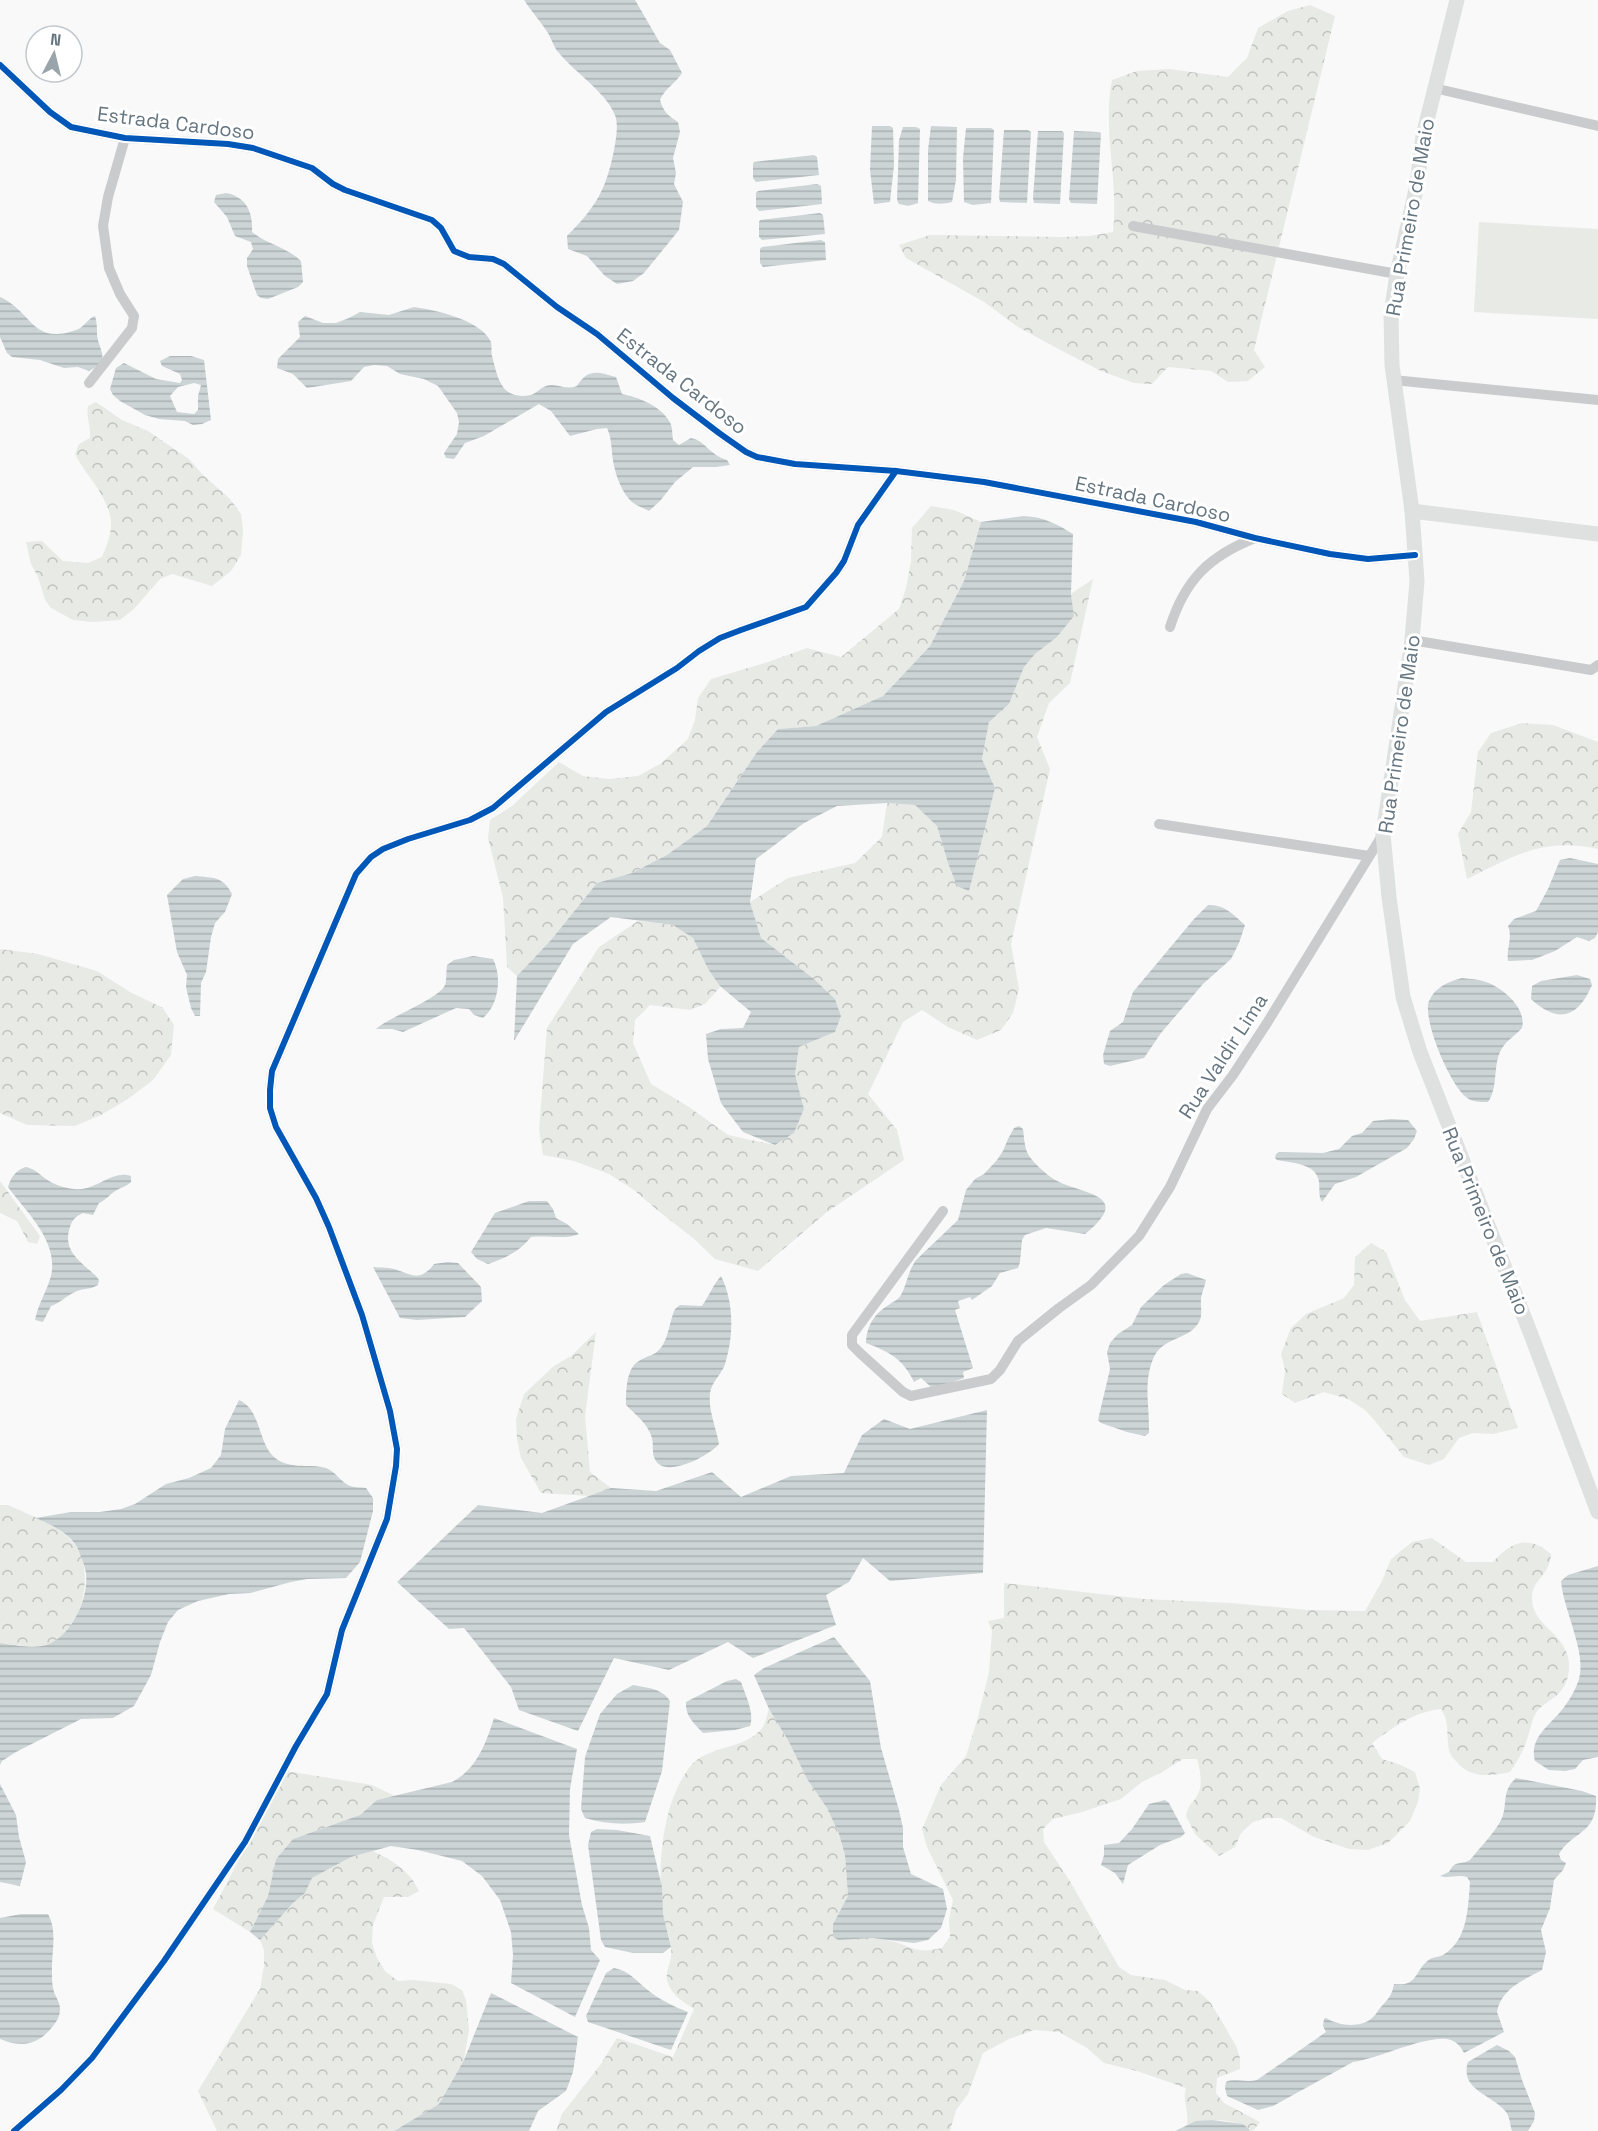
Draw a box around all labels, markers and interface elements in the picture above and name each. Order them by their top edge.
north arrow [24,24,84,84]
text: N [49,29,62,51]
street label: Estrada Cardoso [96,100,256,146]
street label: Rua Primeiro de Maio [1380,116,1440,318]
street label: Estrada Cardoso [612,322,752,440]
street label: Estrada Cardoso [1073,470,1233,528]
street label: Rua Primeiro de Maio [1372,633,1426,835]
street label: Rua Valdir Lima [1173,988,1273,1124]
street label: Rua Primeiro de Maio [1436,1123,1536,1319]

